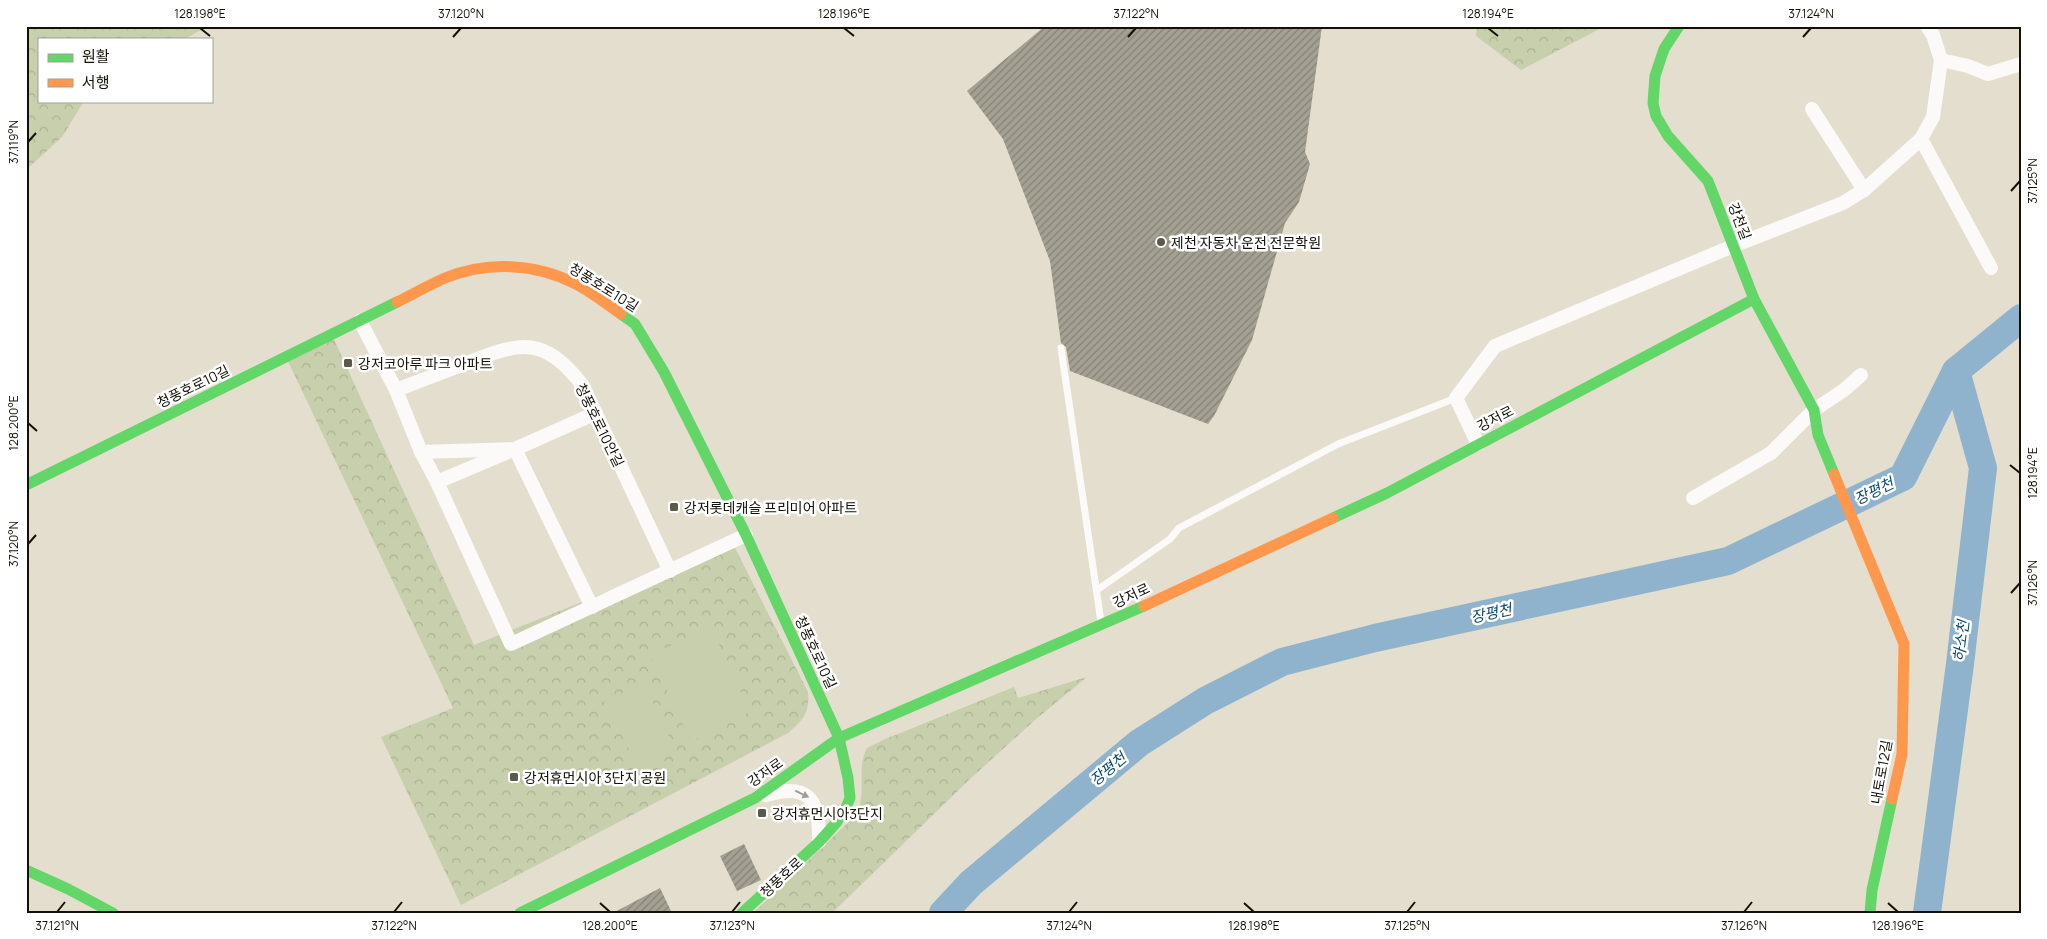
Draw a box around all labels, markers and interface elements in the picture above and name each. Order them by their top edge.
text: 128.198°E [174,5,226,22]
text: 37.120°N [438,5,484,22]
text: 128.196°E [818,5,870,22]
text: 37.122°N [1113,5,1159,22]
text: 128.194°E [1462,5,1514,22]
text: 37.124°N [1788,5,1834,22]
legend [38,38,212,102]
text: 원활 [82,46,110,67]
text: 서행 [82,72,110,93]
text: 37.119°N [5,120,22,164]
text: 37.125°N [2024,158,2041,204]
street label: 강천길 [1724,200,1756,242]
place label: 제천 자동차 운전 전문학원 [1171,233,1321,252]
marker: 제천 자동차 운전 전문학원 [1155,236,1167,248]
street label: 청풍호로10길 [566,258,642,316]
place label: 강저코아루 파크 아파트 [358,354,493,373]
marker: 강저코아루 파크 아파트 [342,357,354,369]
street label: 청풍호로10길 [154,360,232,412]
street label: 청풍호로10안길 [571,380,629,470]
text: 128.200°E [5,395,22,451]
street label: 강저로 [1473,401,1517,435]
text: 128.194°E [2024,447,2041,499]
water label: 장평천 [1851,472,1899,510]
place label: 강저롯데캐슬 프리미어 아파트 [684,498,857,517]
marker: 강저롯데캐슬 프리미어 아파트 [668,501,680,513]
text: 37.120°N [5,521,22,567]
text: 37.126°N [2024,560,2041,606]
street label: 강저로 [1109,578,1153,612]
water label: 장평천 [1469,598,1516,628]
street label: 청풍호로10길 [791,612,841,692]
water label: 하소천 [1948,617,1974,663]
street label: 내토로12길 [1866,738,1896,806]
water label: 장평천 [1085,746,1132,790]
street label: 강저로 [744,753,786,791]
place label: 강저휴먼시아 3단지 공원 [524,768,666,787]
marker: 강저휴먼시아 3단지 공원 [508,771,520,783]
one-way arrow [795,790,809,798]
place label: 강저휴먼시아3단지 [772,804,883,823]
marker: 강저휴먼시아3단지 [756,807,768,819]
street label: 청풍호로 [756,852,806,902]
text: 37.121°N [35,917,79,934]
text: 37.122°N [371,917,417,934]
text: 128.200°E [582,917,638,934]
text: 37.123°N [709,917,755,934]
text: 37.124°N [1046,917,1092,934]
text: 128.198°E [1228,917,1280,934]
text: 37.125°N [1384,917,1430,934]
text: 37.126°N [1721,917,1767,934]
text: 128.196°E [1872,917,1924,934]

